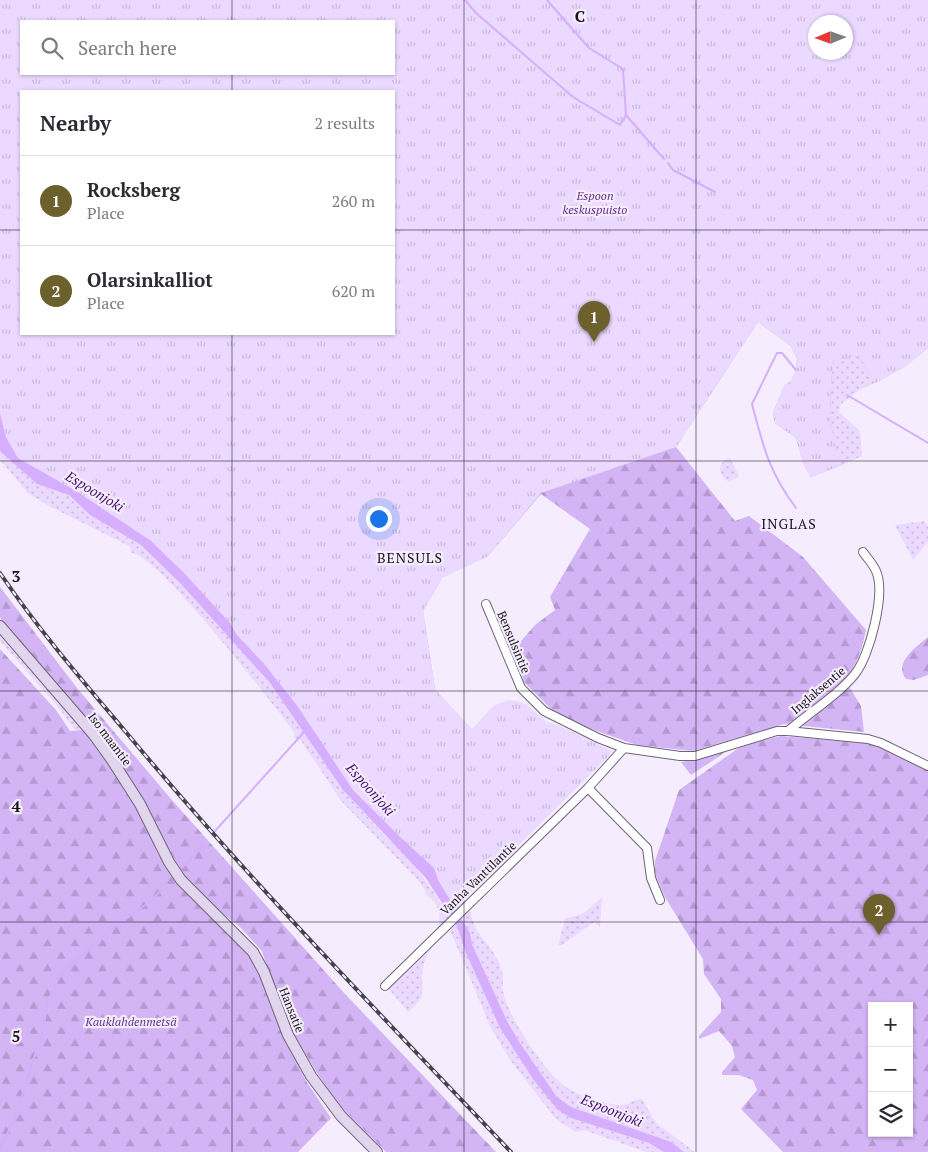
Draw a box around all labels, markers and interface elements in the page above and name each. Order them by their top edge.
text: C [575,5,585,27]
north arrow [808,15,853,60]
search box [20,20,395,75]
icon: search [38,34,66,62]
text: Search here [78,35,177,60]
text: Nearby [40,109,111,137]
text: 2 results [315,112,375,134]
text: Rocksberg [87,177,180,202]
park label: Espoon keskuspuisto [563,188,627,217]
text: 1 [51,190,61,212]
text: 260 m [332,190,375,212]
text: Place [87,202,125,224]
text: Olarsinkalliot [87,267,213,292]
text: 2 [51,280,61,302]
text: 620 m [332,280,375,302]
text: Place [87,292,125,314]
pin: 1 [578,301,610,342]
water label: Espoonjoki [61,466,128,516]
your location [366,506,392,532]
district label: INGLAS [761,514,817,533]
district label: BENSULS [377,548,443,567]
text: 3 [11,565,21,587]
street label: Bensulsintie [494,609,534,675]
street label: Inglaksentie [788,663,848,717]
street label: Iso maantie [85,709,135,769]
water label: Espoonjoki [342,758,400,820]
text: 4 [11,795,21,817]
street label: Vanha Vanttilantie [437,838,519,918]
pin: 2 [863,894,895,935]
street label: Hansatie [276,985,308,1035]
map controls [868,1002,913,1137]
button: + [868,1002,913,1047]
park label: Kauklahdenmetsä [84,1014,177,1029]
text: 5 [11,1025,21,1047]
button: − [868,1047,913,1092]
water label: Espoonjoki [577,1089,646,1131]
button: layers [868,1092,913,1137]

